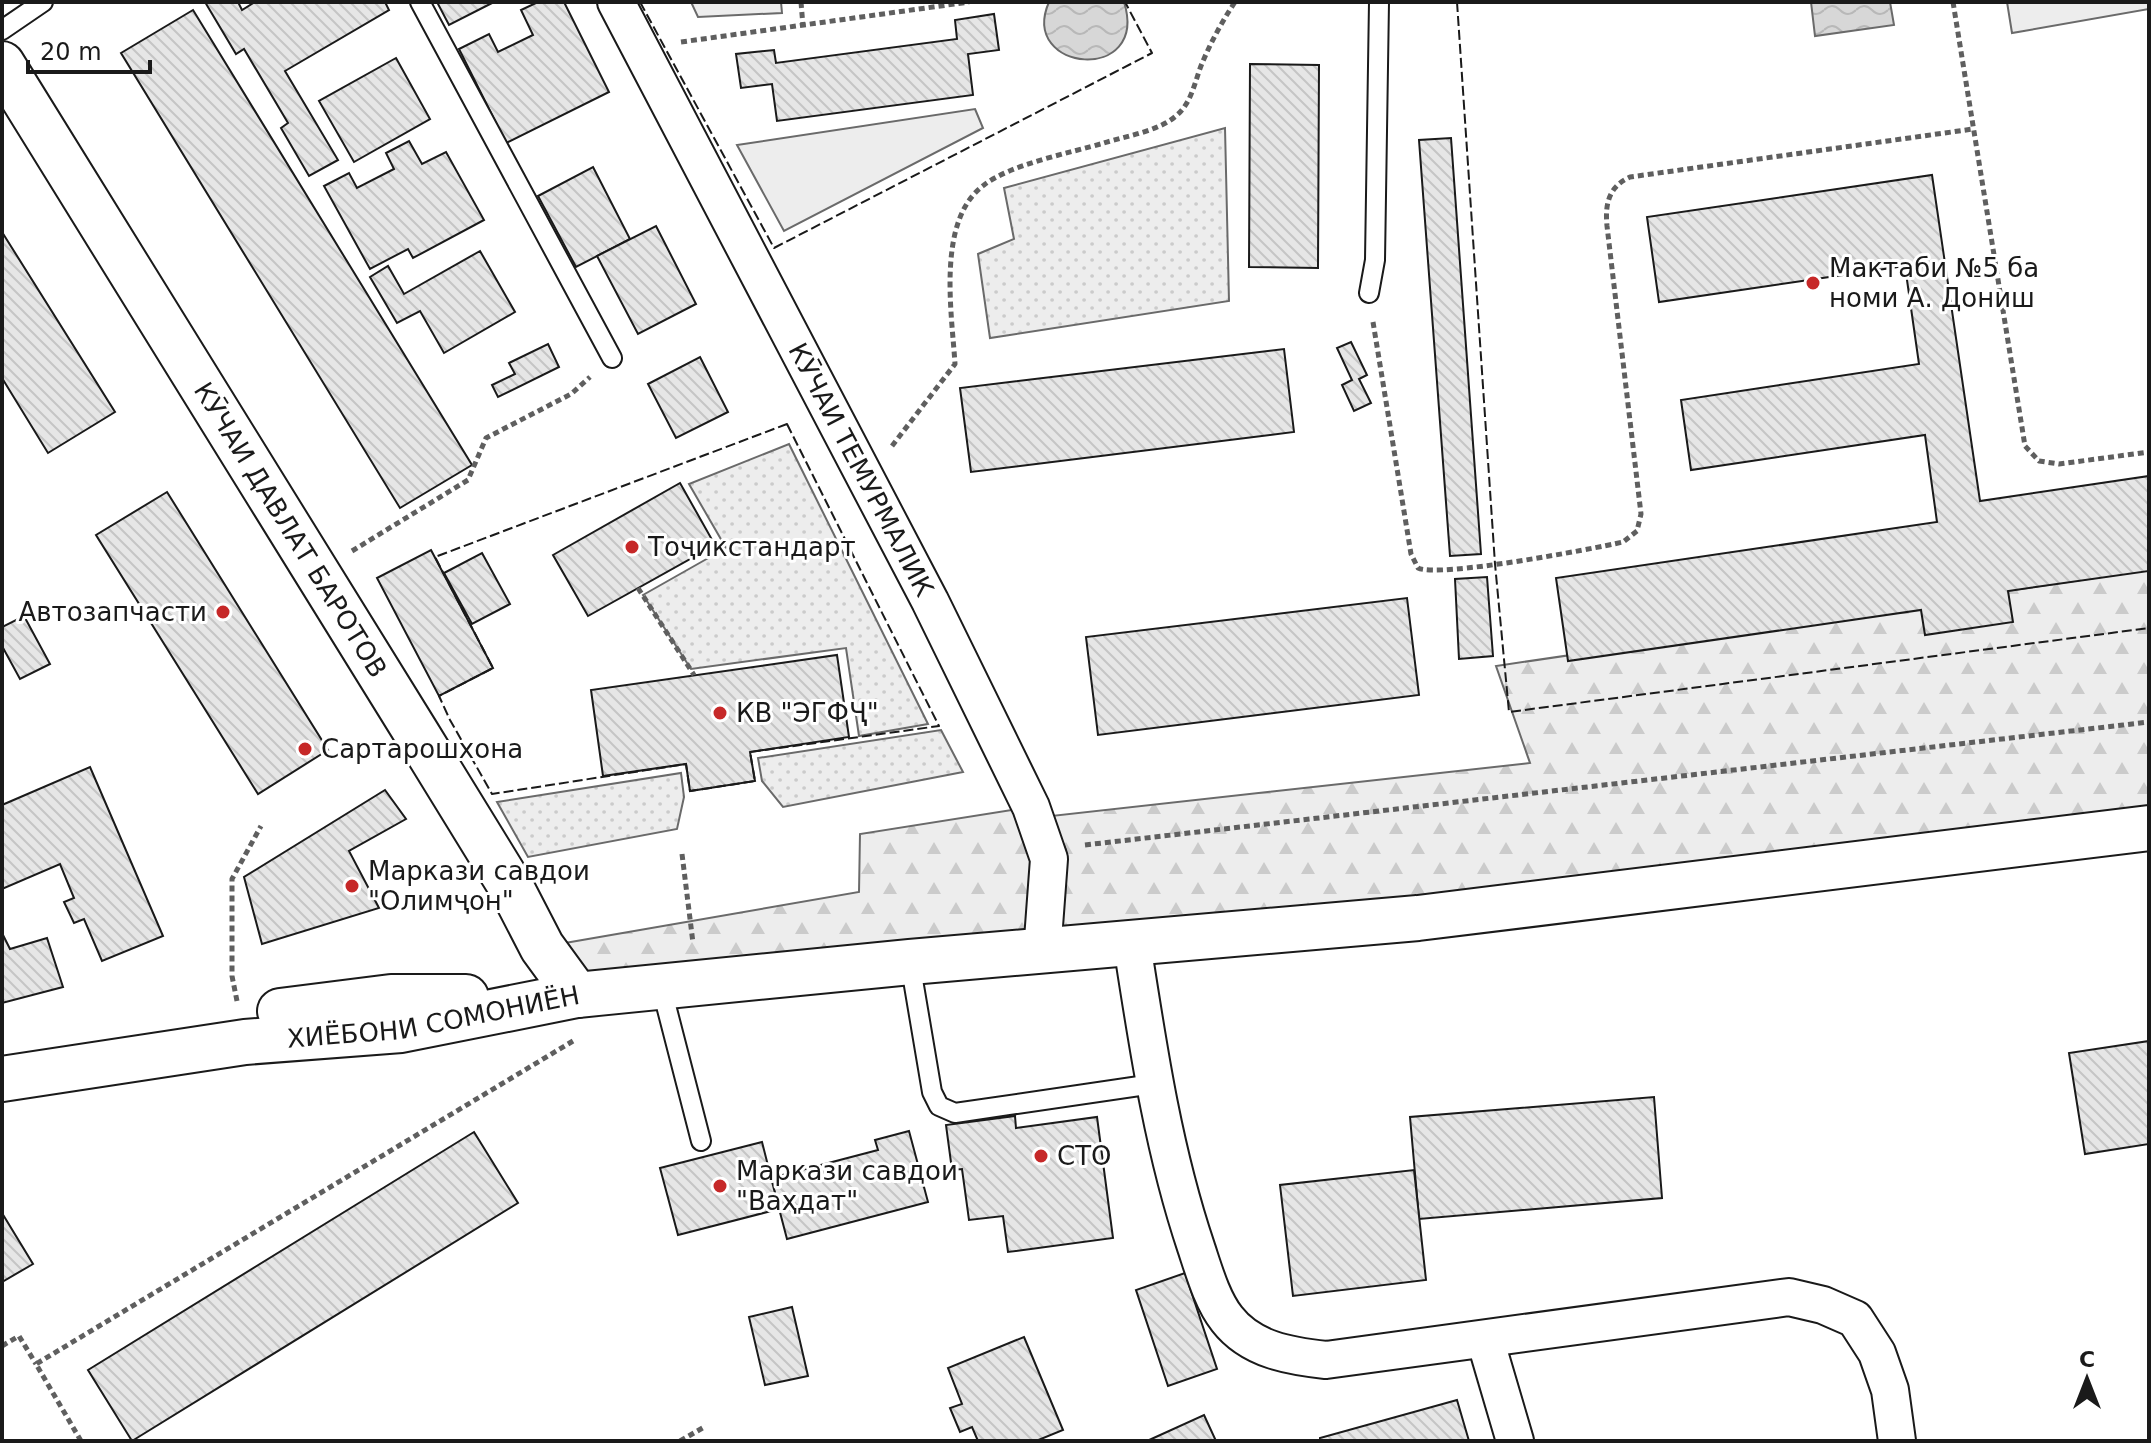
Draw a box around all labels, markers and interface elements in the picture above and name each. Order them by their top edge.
scale bar [28,24,150,74]
text: 20 m [40,38,102,66]
place label: Мактаби №5 ба номи А. Дониш [1829,253,2039,313]
marker: Мактаби №5 ба номи А. Дониш [1804,274,1822,292]
street label: КӮЧАИ ТЕМУРМАЛИК [782,338,940,601]
street label: КӮЧАИ ДАВЛАТ БАРОТОВ [188,377,393,683]
place label: Тоҷикстандарт [647,532,856,562]
marker: Тоҷикстандарт [623,538,641,556]
place label: Автозапчасти [18,597,207,627]
marker: Автозапчасти [214,603,232,621]
place label: КВ "ЭГФҶ" [736,698,879,728]
marker: КВ "ЭГФҶ" [711,704,729,722]
place label: Сартарошхона [321,734,523,764]
marker: Сартарошхона [296,740,314,758]
place label: Маркази савдои "Олимҷон" [368,856,590,916]
marker: Маркази савдои "Олимҷон" [343,877,361,895]
street label: ХИЁБОНИ СОМОНИЁН [286,980,582,1054]
place label: СТО [1057,1141,1112,1171]
marker: СТО [1032,1147,1050,1165]
place label: Маркази савдои "Ваҳдат" [736,1156,958,1216]
marker: Маркази савдои "Ваҳдат" [711,1177,729,1195]
north arrow [2047,1339,2127,1419]
text: С [2079,1347,2095,1372]

